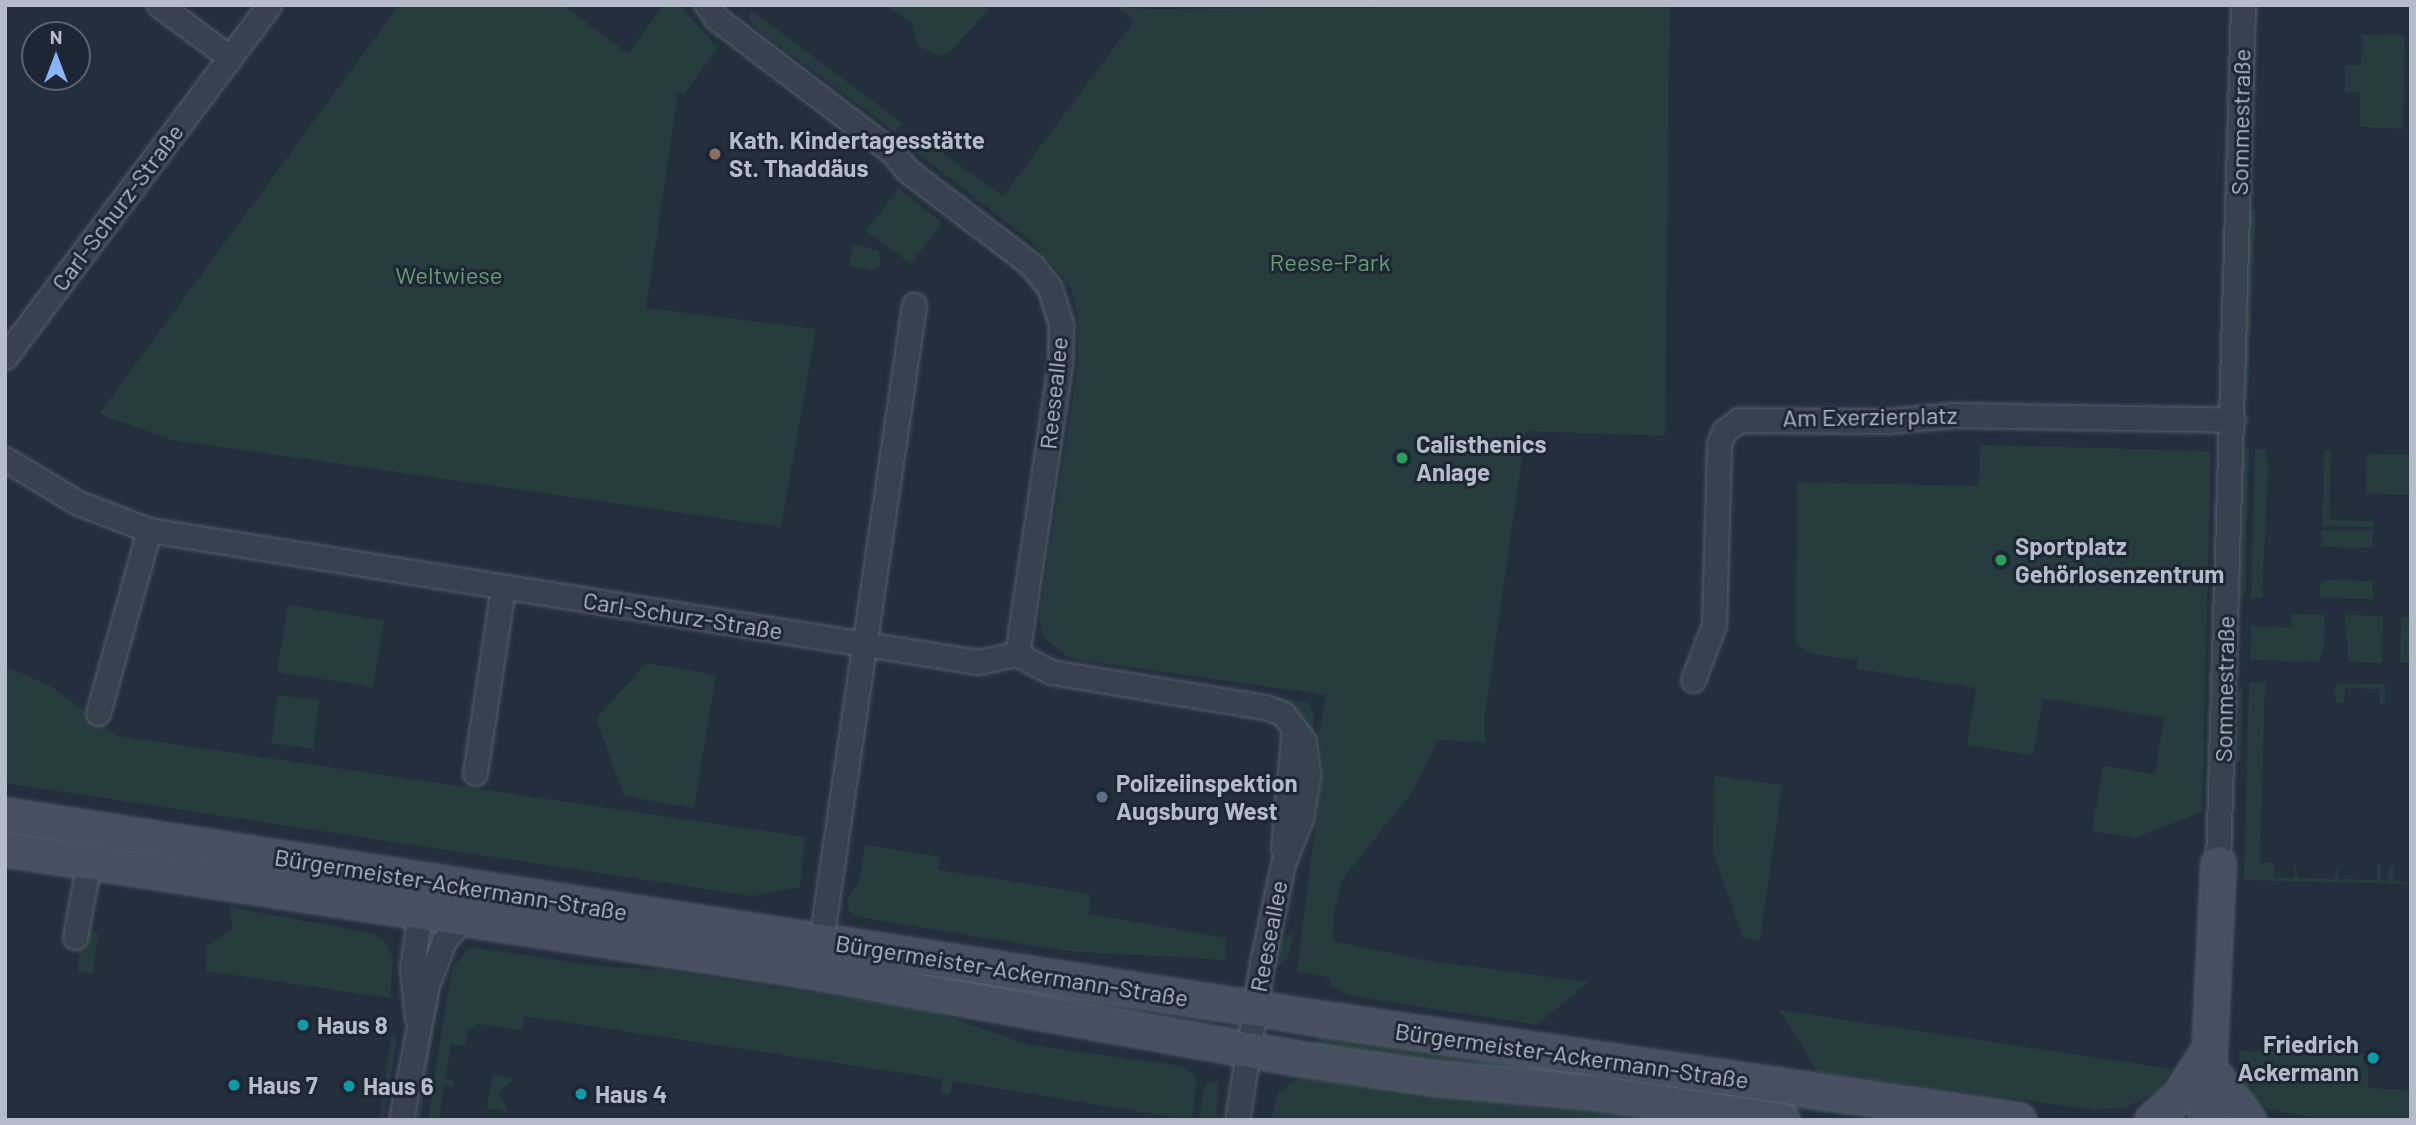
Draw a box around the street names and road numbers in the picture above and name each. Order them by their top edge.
street label: Sommestraße [2224,48,2256,196]
street label: Carl-Schurz-Straße [45,118,189,296]
street label: Reeseallee [1033,335,1073,451]
street label: Am Exerzierplatz [1782,400,1958,432]
street label: Carl-Schurz-Straße [581,585,785,645]
street label: Sommestraße [2208,615,2240,763]
street label: Bürgermeister-Ackermann-Straße [273,842,629,926]
street label: Reeseallee [1243,878,1293,994]
street label: Bürgermeister-Ackermann-Straße [834,928,1190,1012]
street label: Bürgermeister-Ackermann-Straße [1393,1016,1751,1094]

